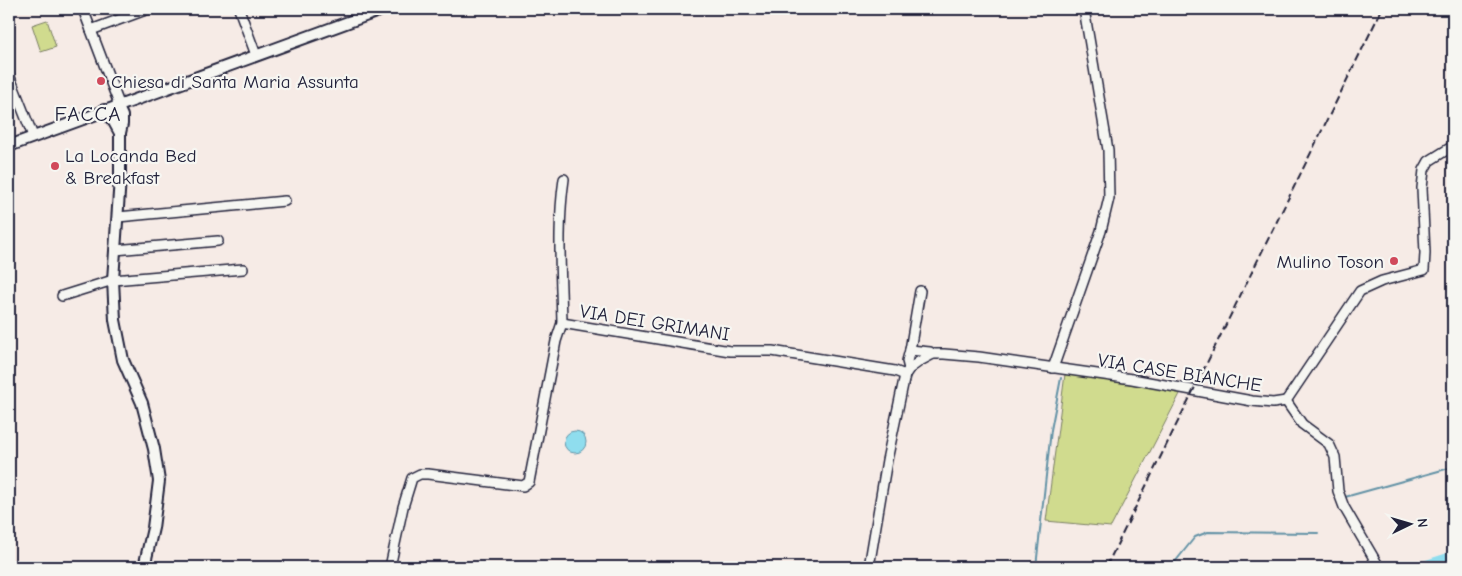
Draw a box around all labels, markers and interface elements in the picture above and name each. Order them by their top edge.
place label: Chiesa di Santa Maria Assunta [111,71,359,93]
marker: Chiesa di Santa Maria Assunta [95,75,107,87]
district label: FACCA [54,102,122,126]
place label: La Locanda Bed & Breakfast [65,145,197,189]
marker: La Locanda Bed & Breakfast [49,160,61,172]
place label: Mulino Toson [1277,251,1384,273]
marker: Mulino Toson [1388,255,1400,267]
street label: VIA DEI GRIMANI [578,300,731,346]
street label: VIA CASE BIANCHE [1096,349,1263,397]
north arrow [1384,498,1434,548]
text: N [1414,518,1431,528]

